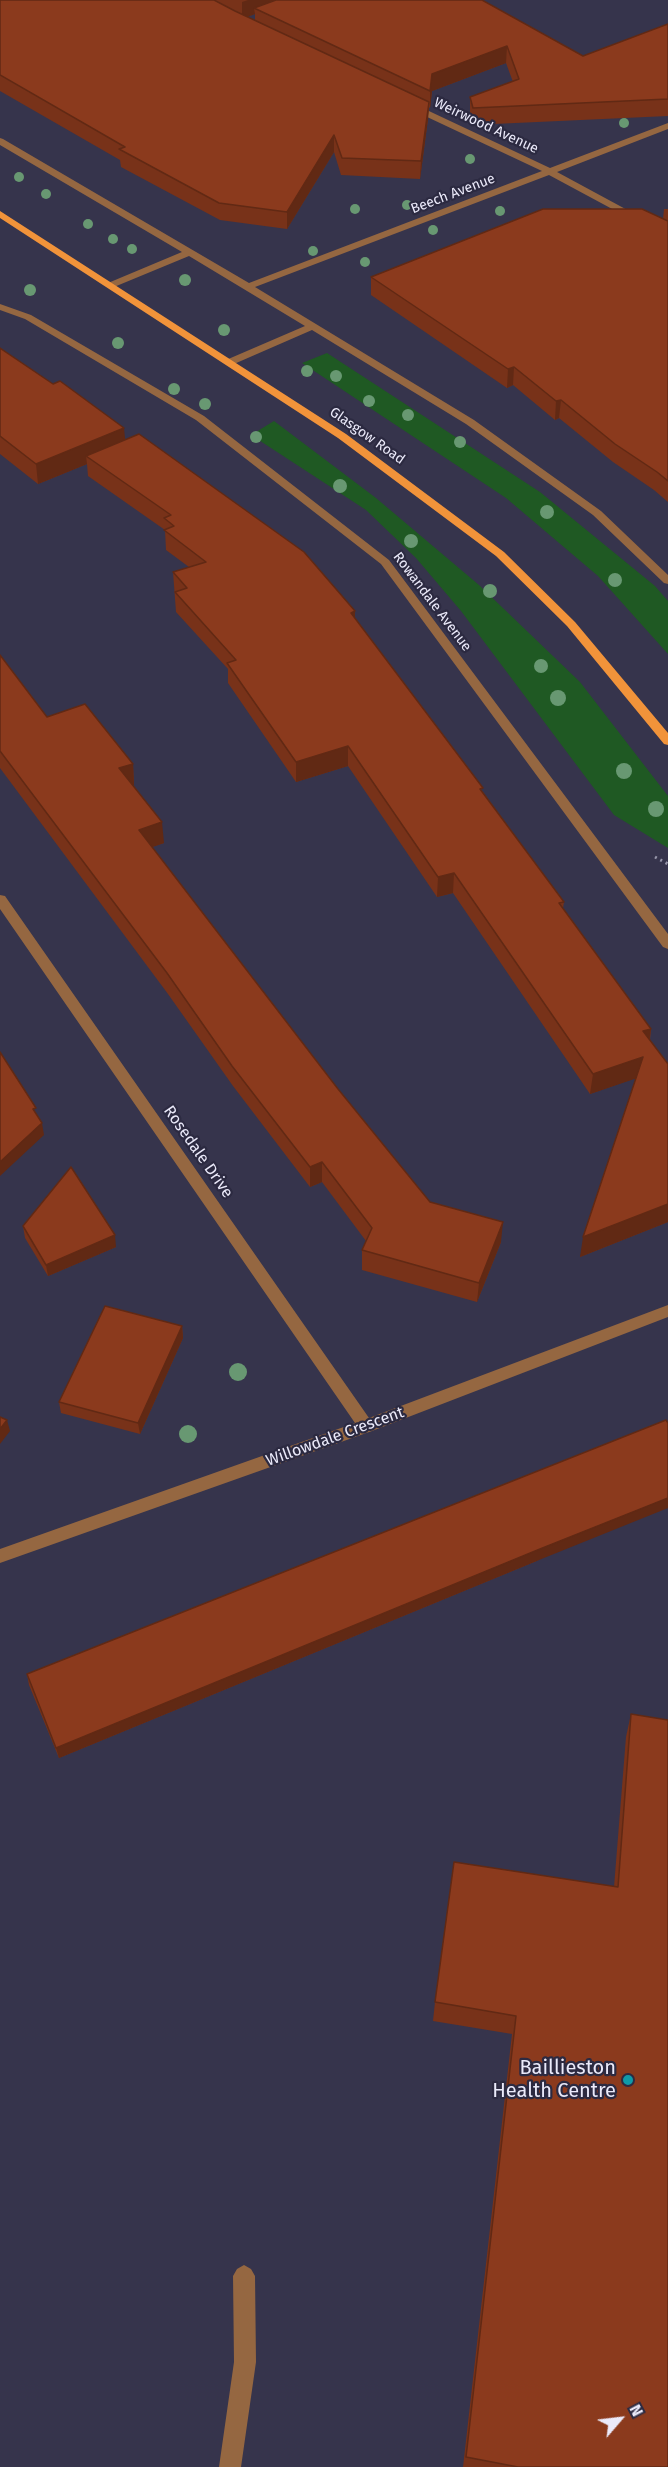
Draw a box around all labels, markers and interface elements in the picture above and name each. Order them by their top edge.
street label: Weirwood Avenue [431,94,541,158]
street label: Beech Avenue [409,170,497,218]
street label: Glasgow Road [326,404,408,468]
street label: Rowandale Avenue [389,549,475,655]
street label: Rosedale Drive [159,1102,237,1202]
street label: Willowdale Crescent [263,1403,407,1471]
place label: Baillieston Health Centre [492,2056,616,2103]
marker: Baillieston Health Centre [621,2073,635,2087]
north arrow [590,2389,650,2449]
text: N [625,2401,647,2419]

